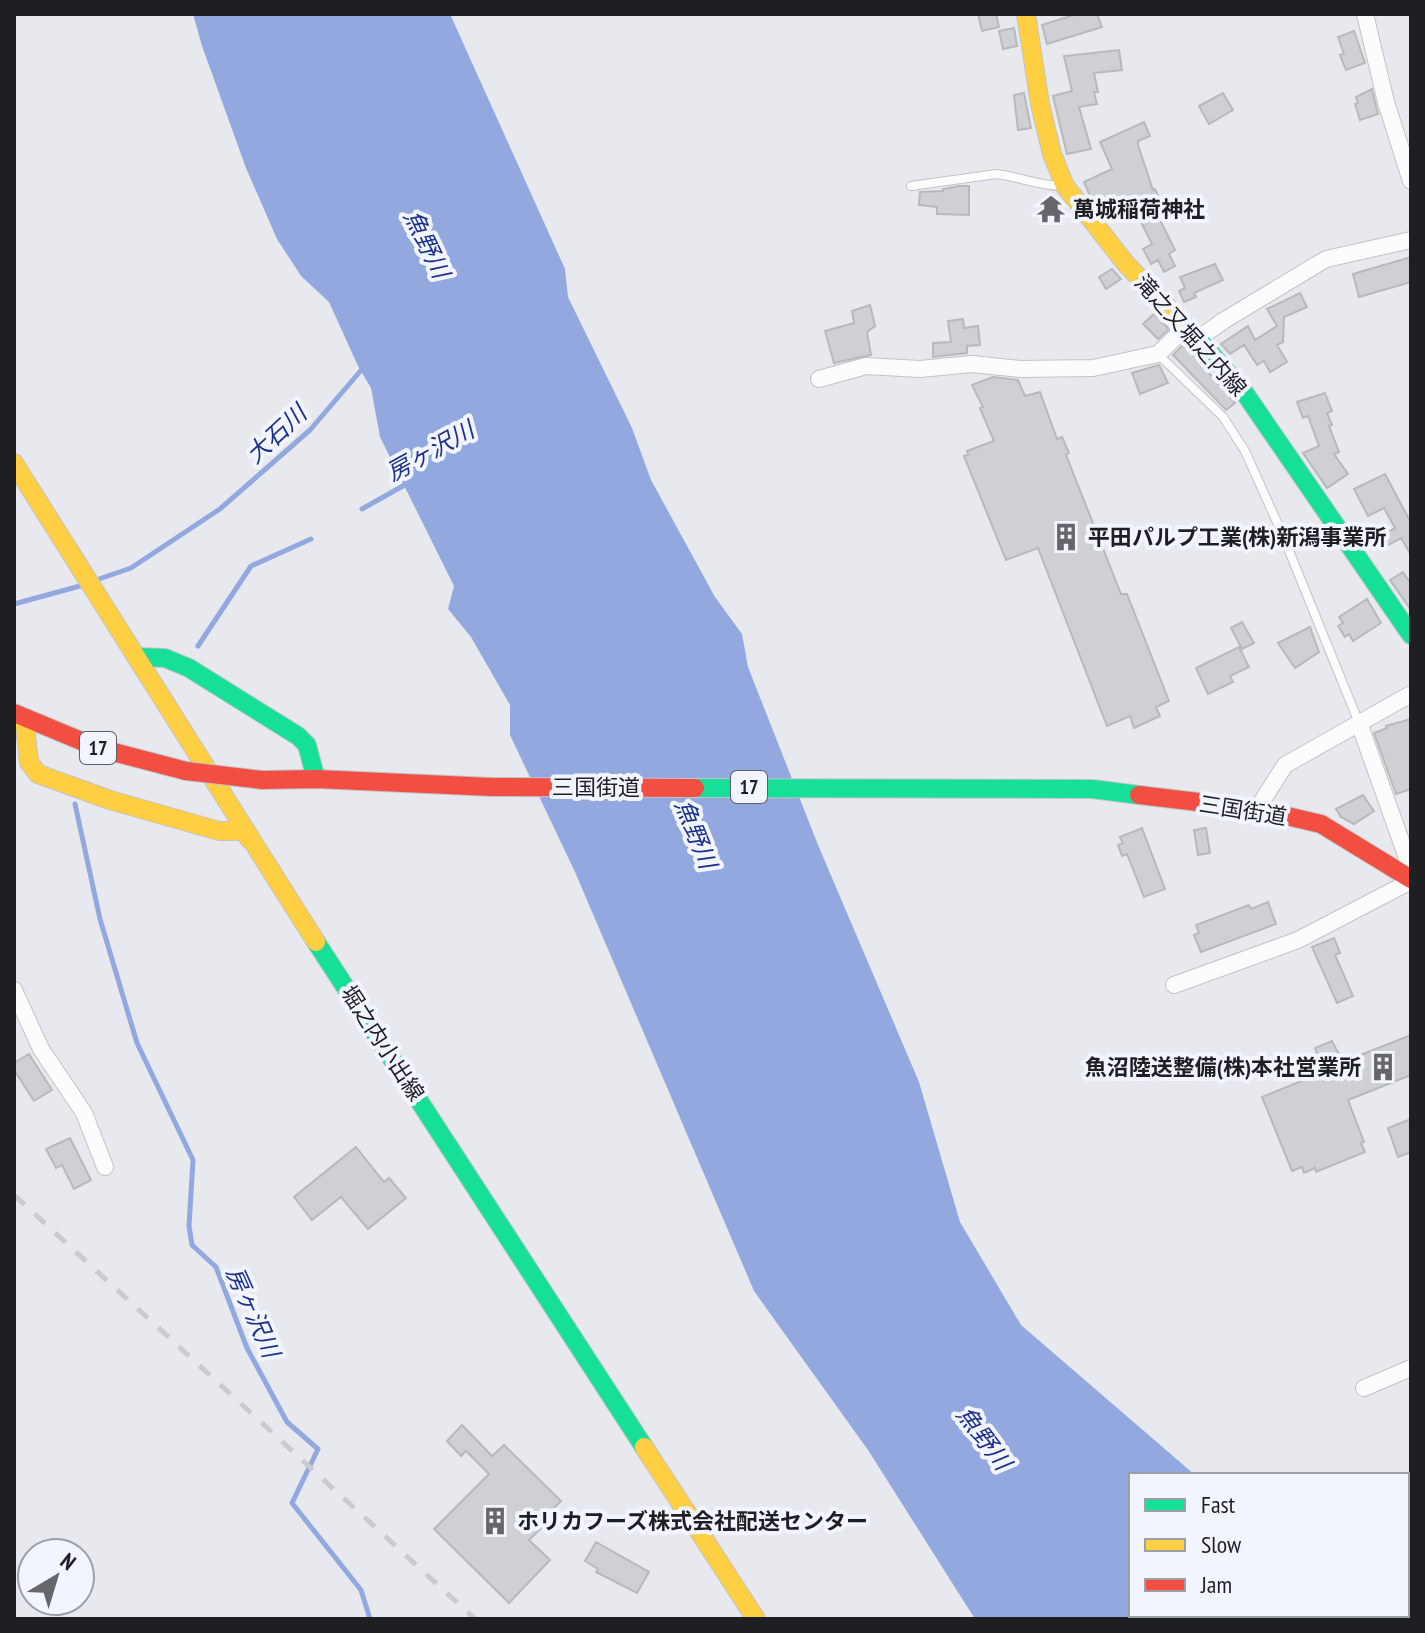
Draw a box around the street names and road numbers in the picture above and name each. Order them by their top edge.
street label: 滝之又堀之内線 [1129,268,1253,402]
road number: 17 [80,732,116,764]
road number: 17 [731,771,767,803]
street label: 三国街道 [552,773,640,801]
street label: 三国街道 [1197,789,1289,831]
street label: 堀之内小出線 [335,980,431,1106]

